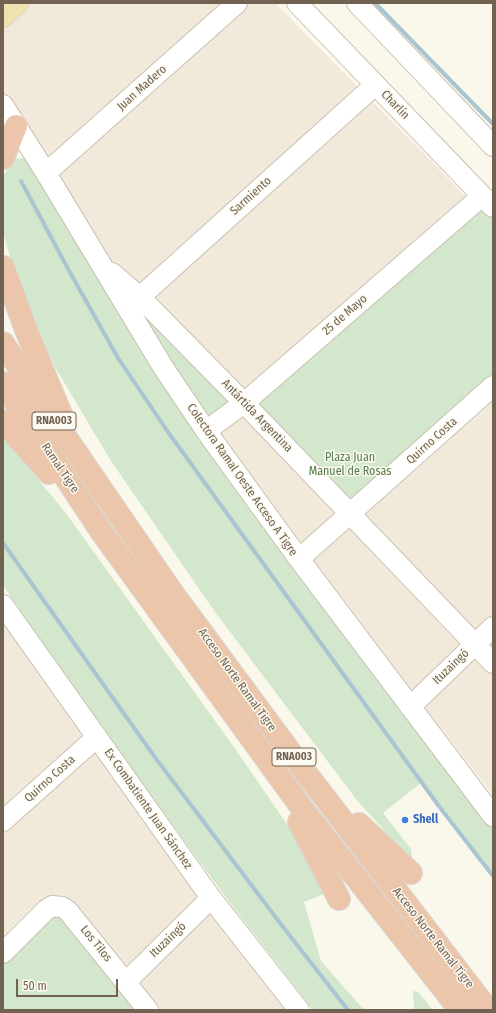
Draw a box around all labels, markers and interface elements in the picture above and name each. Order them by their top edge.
street label: Juan Madero [114,62,170,114]
street label: Charlín [378,87,412,123]
street label: Sarmiento [227,174,275,218]
street label: 25 de Mayo [320,292,370,338]
street label: Antártida Argentina [219,377,295,455]
street label: Colectora Ramal Oeste Acceso A Tigre [184,401,300,559]
road number: RNA003 [32,412,76,430]
street label: Quirno Costa [404,414,460,468]
street label: Ramal Tigre [38,440,82,496]
park label: Plaza Juan Manuel de Rosas [309,451,391,479]
street label: Acceso Norte Ramal Tigre [195,626,279,734]
street label: Ituzaingó [430,646,472,688]
street label: Ex Combatiente Juan Sánchez [101,746,195,872]
road number: RNA003 [272,748,316,766]
street label: Quirno Costa [22,752,78,806]
place label: Shell [413,813,438,827]
marker: Shell [400,815,410,825]
street label: Acceso Norte Ramal Tigre [389,885,477,991]
street label: Ituzaingó [147,919,189,961]
street label: Los Tilos [77,923,115,965]
scale bar [18,971,120,997]
text: 50 m [23,979,47,993]

